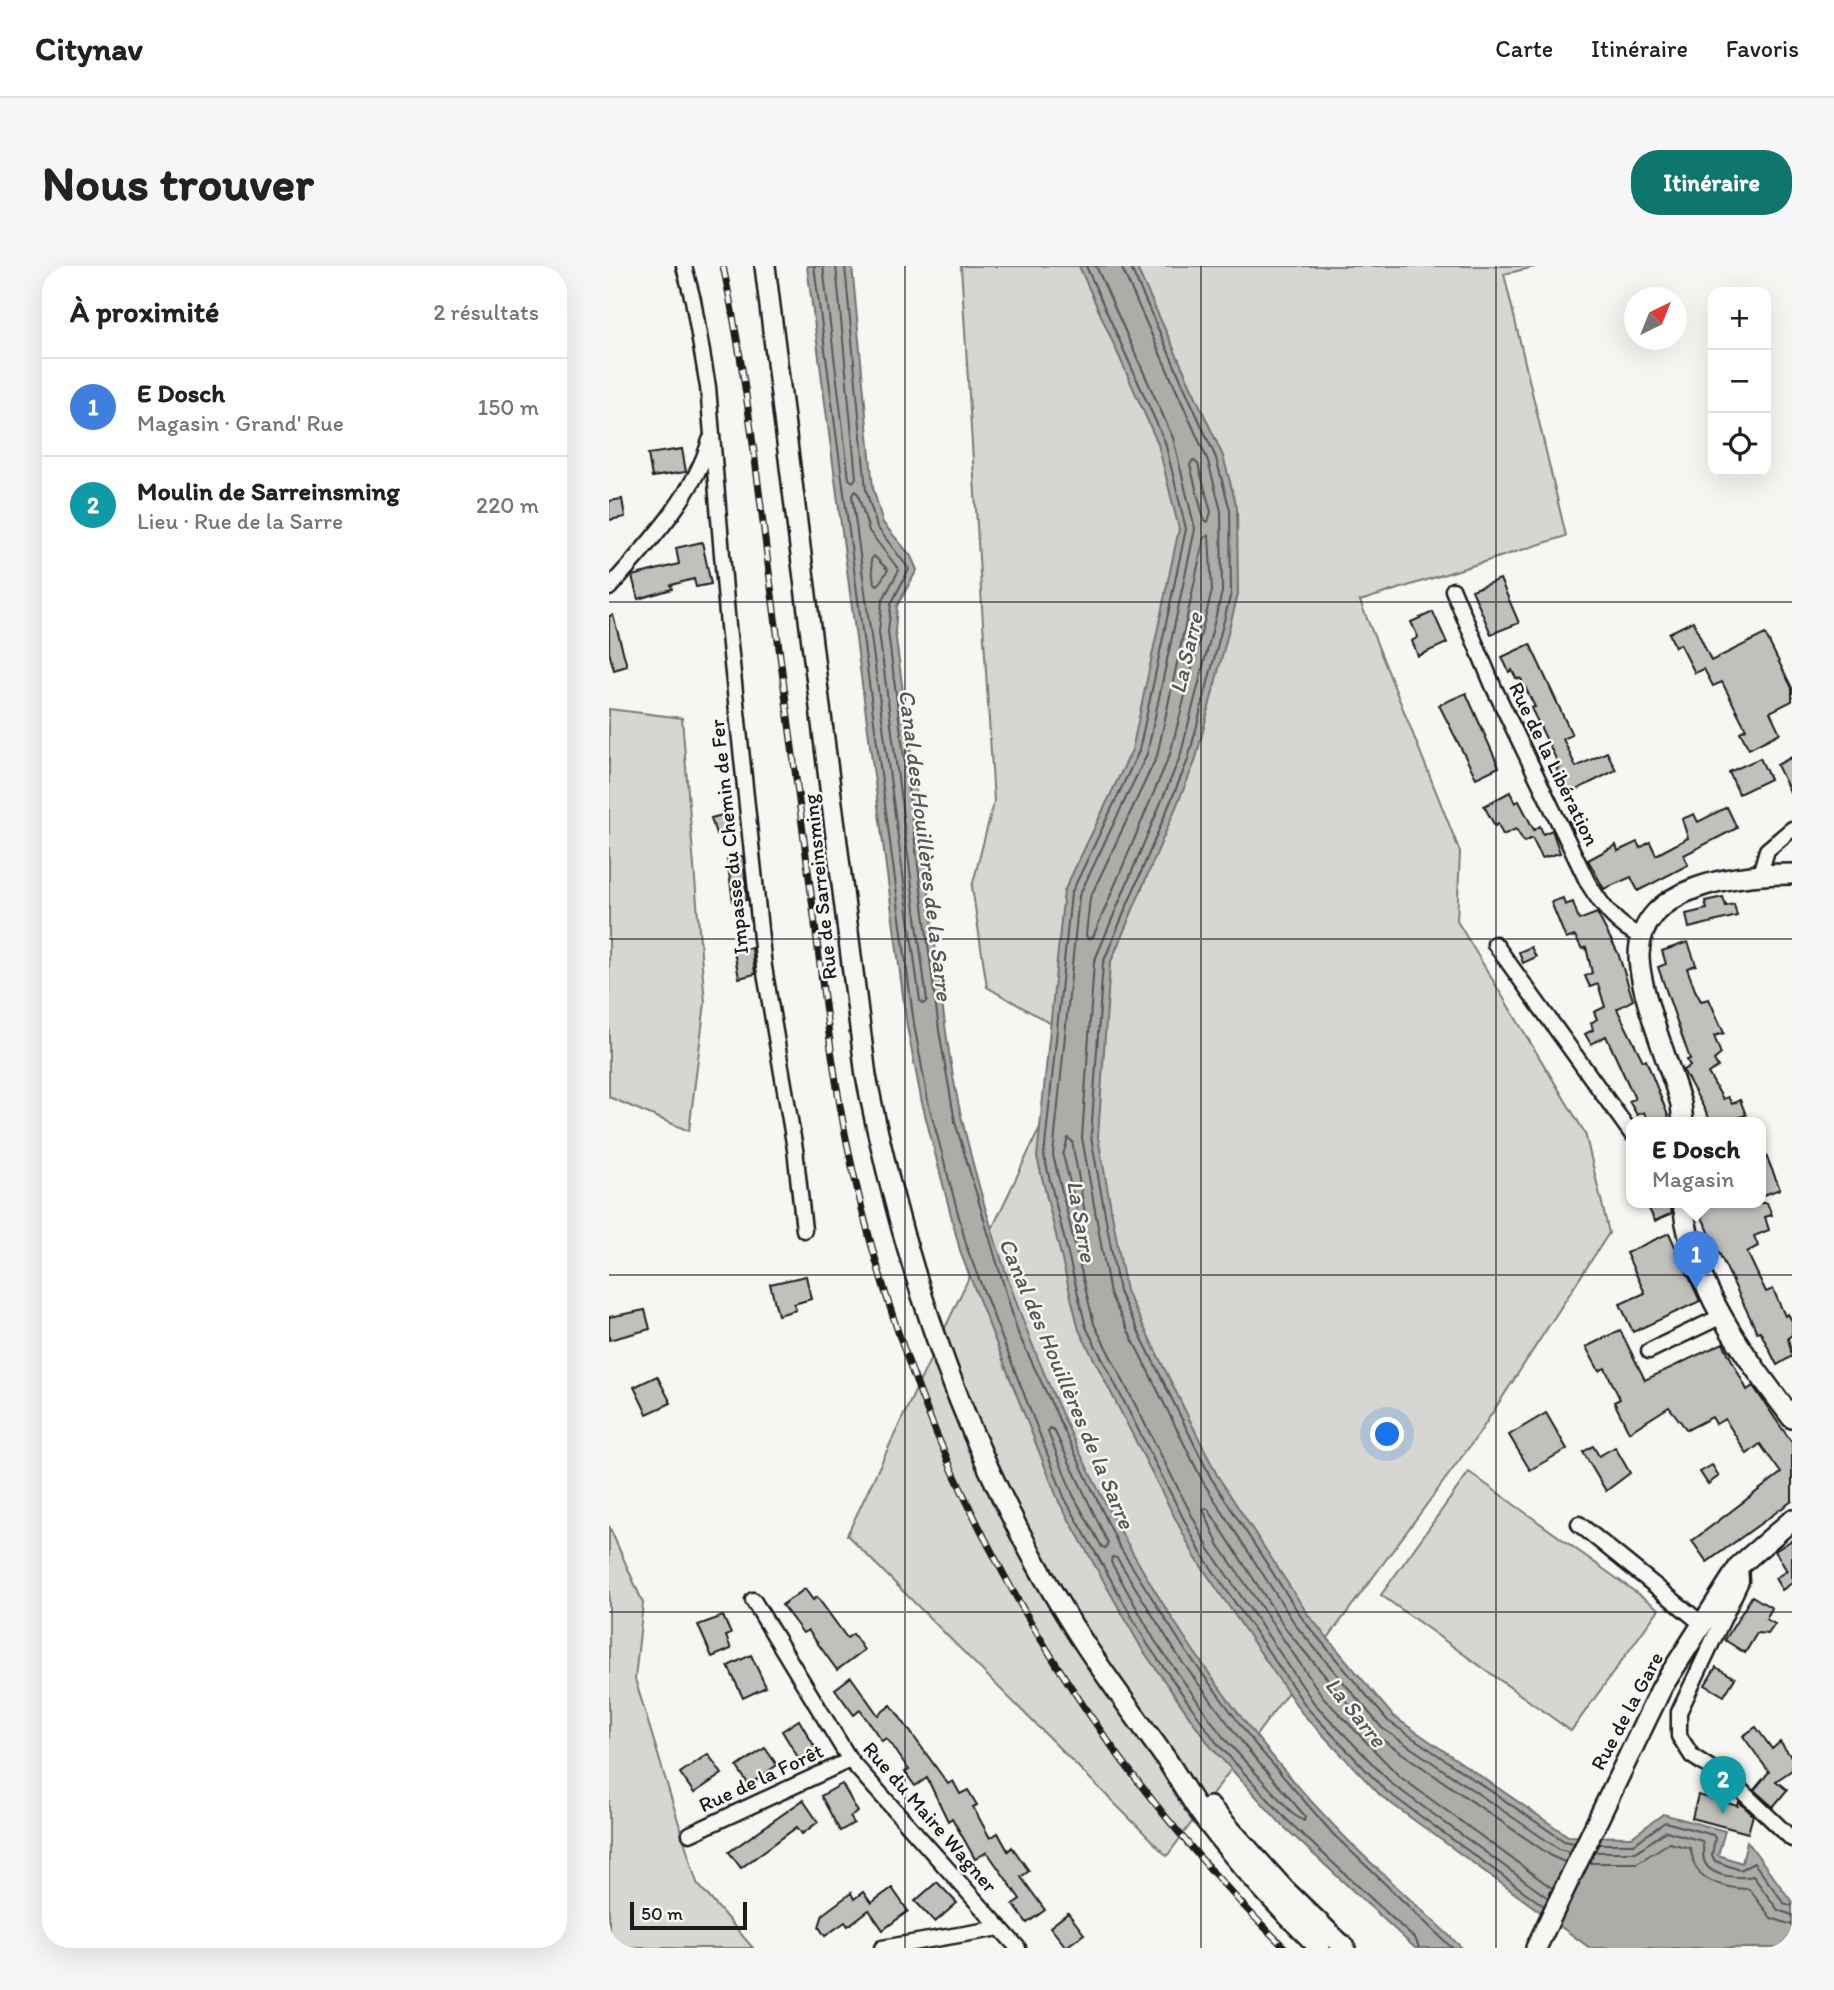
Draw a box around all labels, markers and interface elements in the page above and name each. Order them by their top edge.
text: Citynav [35,29,143,68]
text: Carte [1495,34,1553,63]
text: Itinéraire [1591,34,1688,63]
text: Favoris [1726,34,1799,63]
button: Itinéraire [1631,150,1792,215]
text: Nous trouver [42,153,314,212]
north arrow [1624,287,1687,350]
map controls [1708,287,1771,476]
button: + [1708,287,1771,350]
text: À proximité [70,293,219,330]
text: 2 résultats [433,298,539,326]
button: − [1708,350,1771,413]
text: E Dosch [137,377,225,409]
text: 1 [88,393,98,421]
text: 150 m [478,393,539,421]
text: Magasin · Grand' Rue [137,409,344,437]
button: locate [1708,413,1771,476]
text: Moulin de Sarreinsming [137,475,400,507]
text: 2 [87,491,99,519]
text: 220 m [476,491,539,519]
text: Lieu · Rue de la Sarre [137,507,343,535]
water label: La Sarre [1163,609,1209,696]
street label: Rue de la Libération [1504,678,1605,850]
water label: Canal des Houillères de la Sarre [893,688,959,1003]
street label: Impasse du Chemin de Fer [704,718,753,956]
street label: Rue de Sarreinsming [797,793,842,981]
popup [1626,1117,1766,1208]
text: E Dosch [1652,1133,1740,1165]
text: Magasin [1652,1165,1734,1193]
water label: La Sarre [1061,1178,1103,1265]
pin: 1 [1673,1231,1719,1289]
water label: Canal des Houillères de la Sarre [993,1233,1142,1534]
your location [1370,1417,1404,1451]
street label: Rue de la Gare [1585,1647,1668,1774]
water label: La Sarre [1319,1671,1393,1753]
street label: Rue du Maire Wagner [858,1736,1003,1897]
street label: Rue de la Forêt [694,1738,827,1817]
pin: 2 [1700,1756,1746,1814]
scale bar [630,1899,747,1931]
text: 50 m [641,1902,683,1925]

